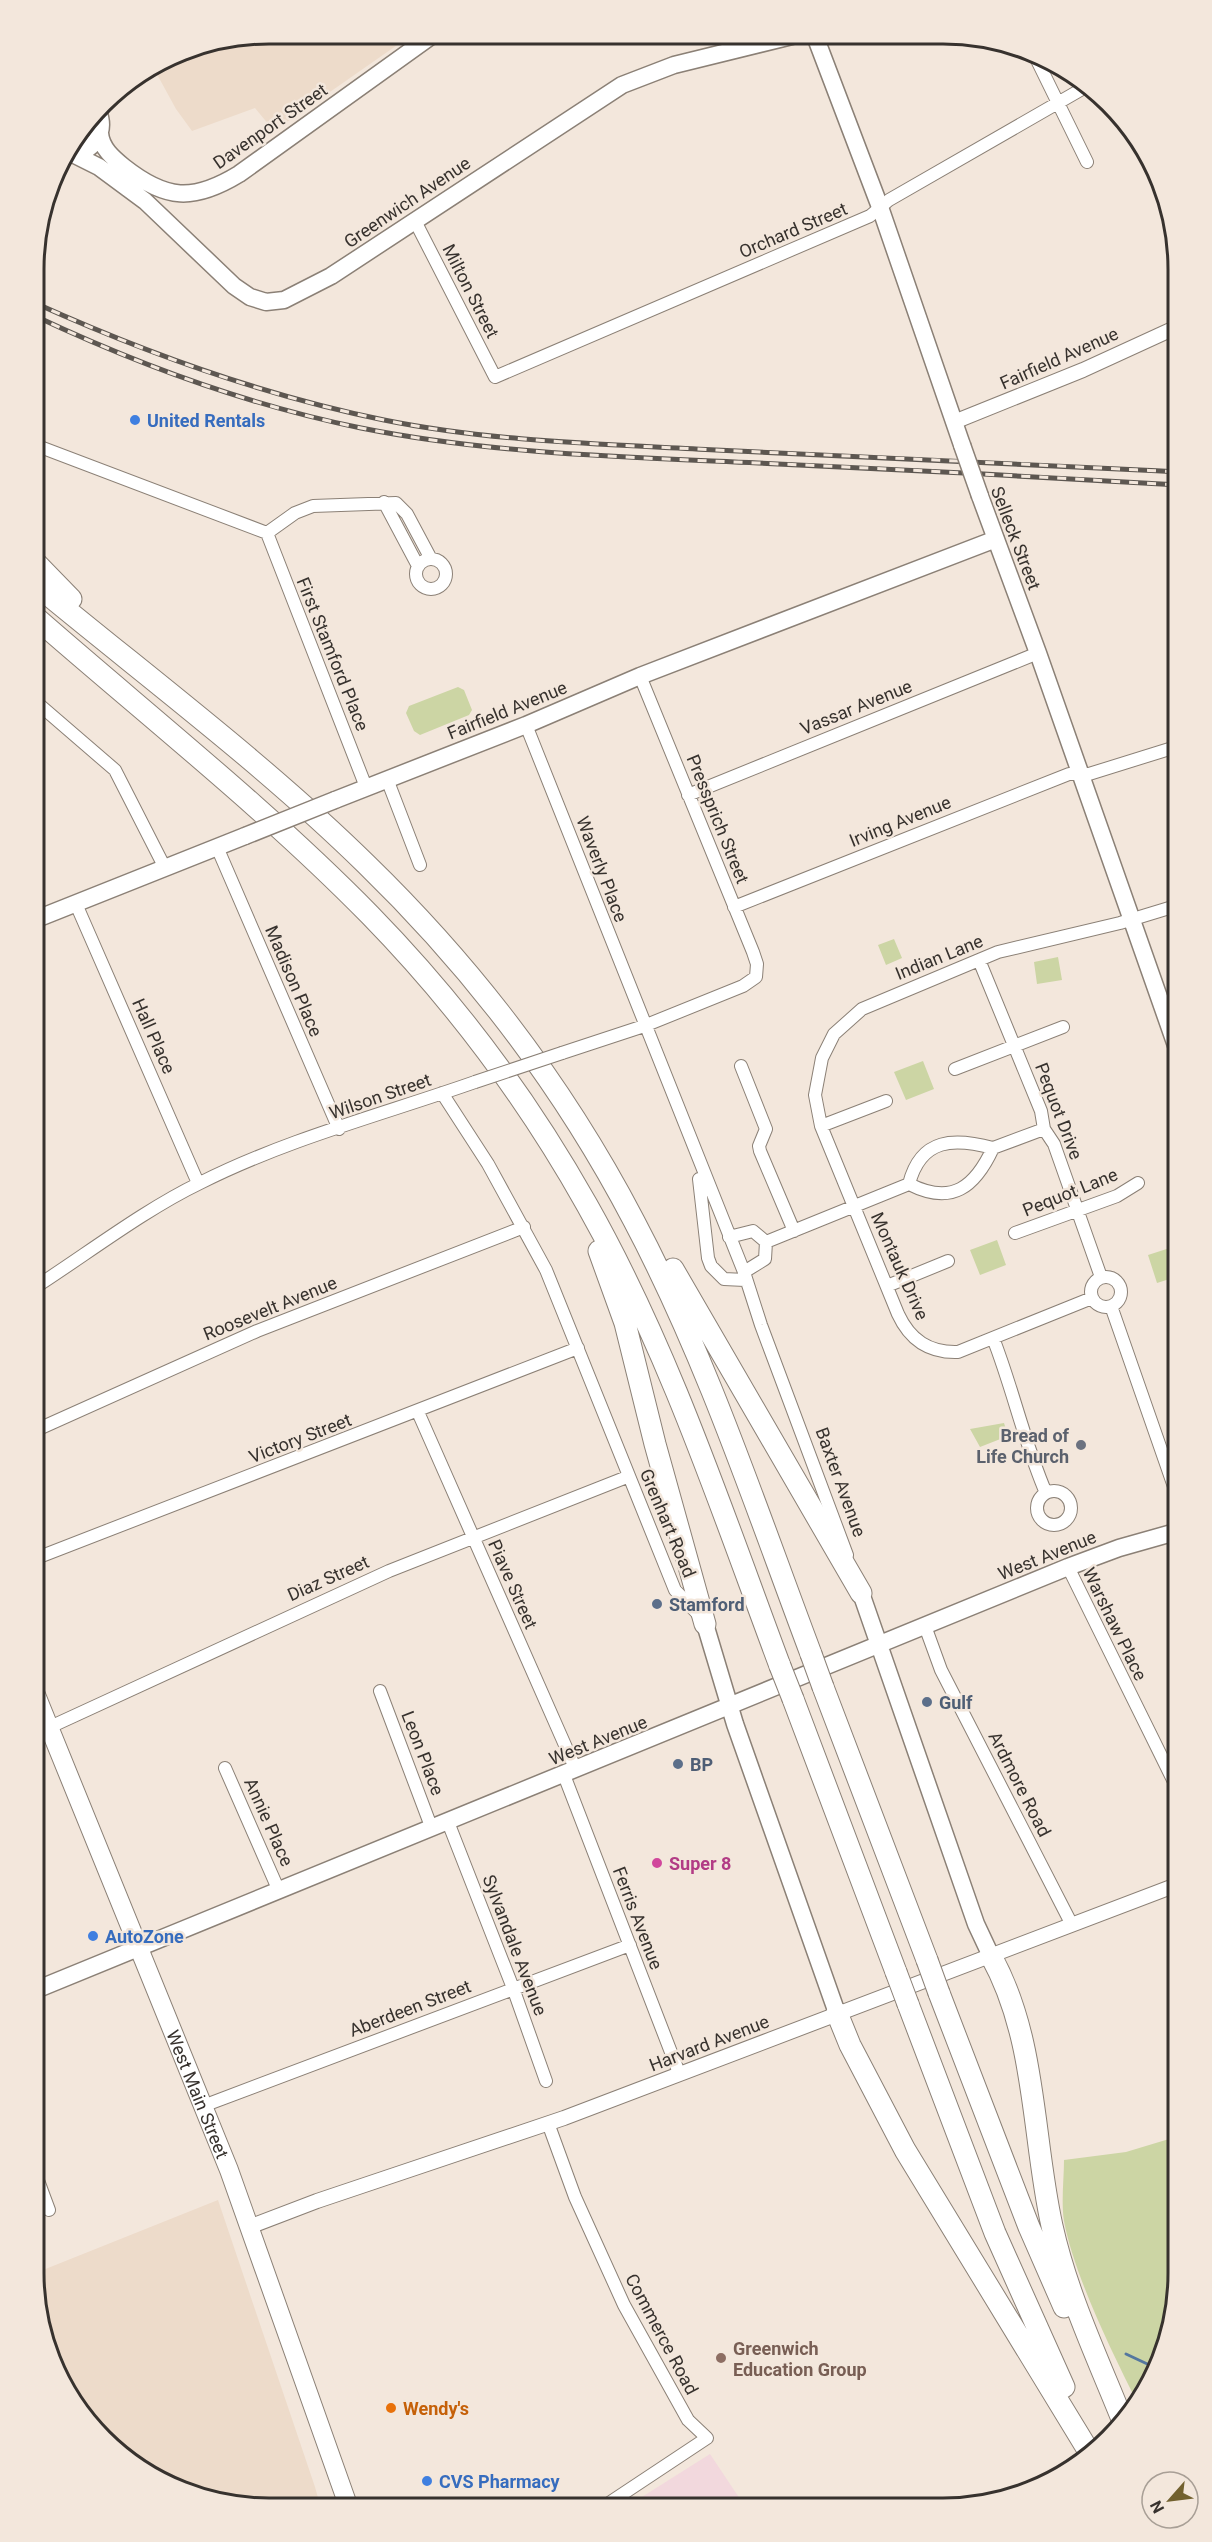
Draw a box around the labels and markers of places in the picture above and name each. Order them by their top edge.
place label: United Rentals [147,410,265,431]
marker: United Rentals [128,413,142,427]
place label: Bread of Life Church [976,1425,1070,1467]
marker: Bread of Life Church [1074,1438,1088,1452]
place label: Stamford [669,1594,745,1615]
marker: Stamford [650,1597,664,1611]
place label: Gulf [939,1692,973,1713]
marker: Gulf [920,1695,934,1709]
place label: BP [690,1754,713,1775]
marker: BP [671,1757,685,1771]
place label: Super 8 [669,1853,731,1874]
marker: Super 8 [650,1856,664,1870]
place label: AutoZone [105,1926,184,1947]
marker: AutoZone [86,1929,100,1943]
place label: Greenwich Education Group [733,2338,867,2380]
marker: Greenwich Education Group [714,2351,728,2365]
place label: Wendy's [403,2398,469,2419]
marker: Wendy's [384,2401,398,2415]
place label: CVS Pharmacy [439,2471,561,2492]
marker: CVS Pharmacy [420,2474,434,2488]

